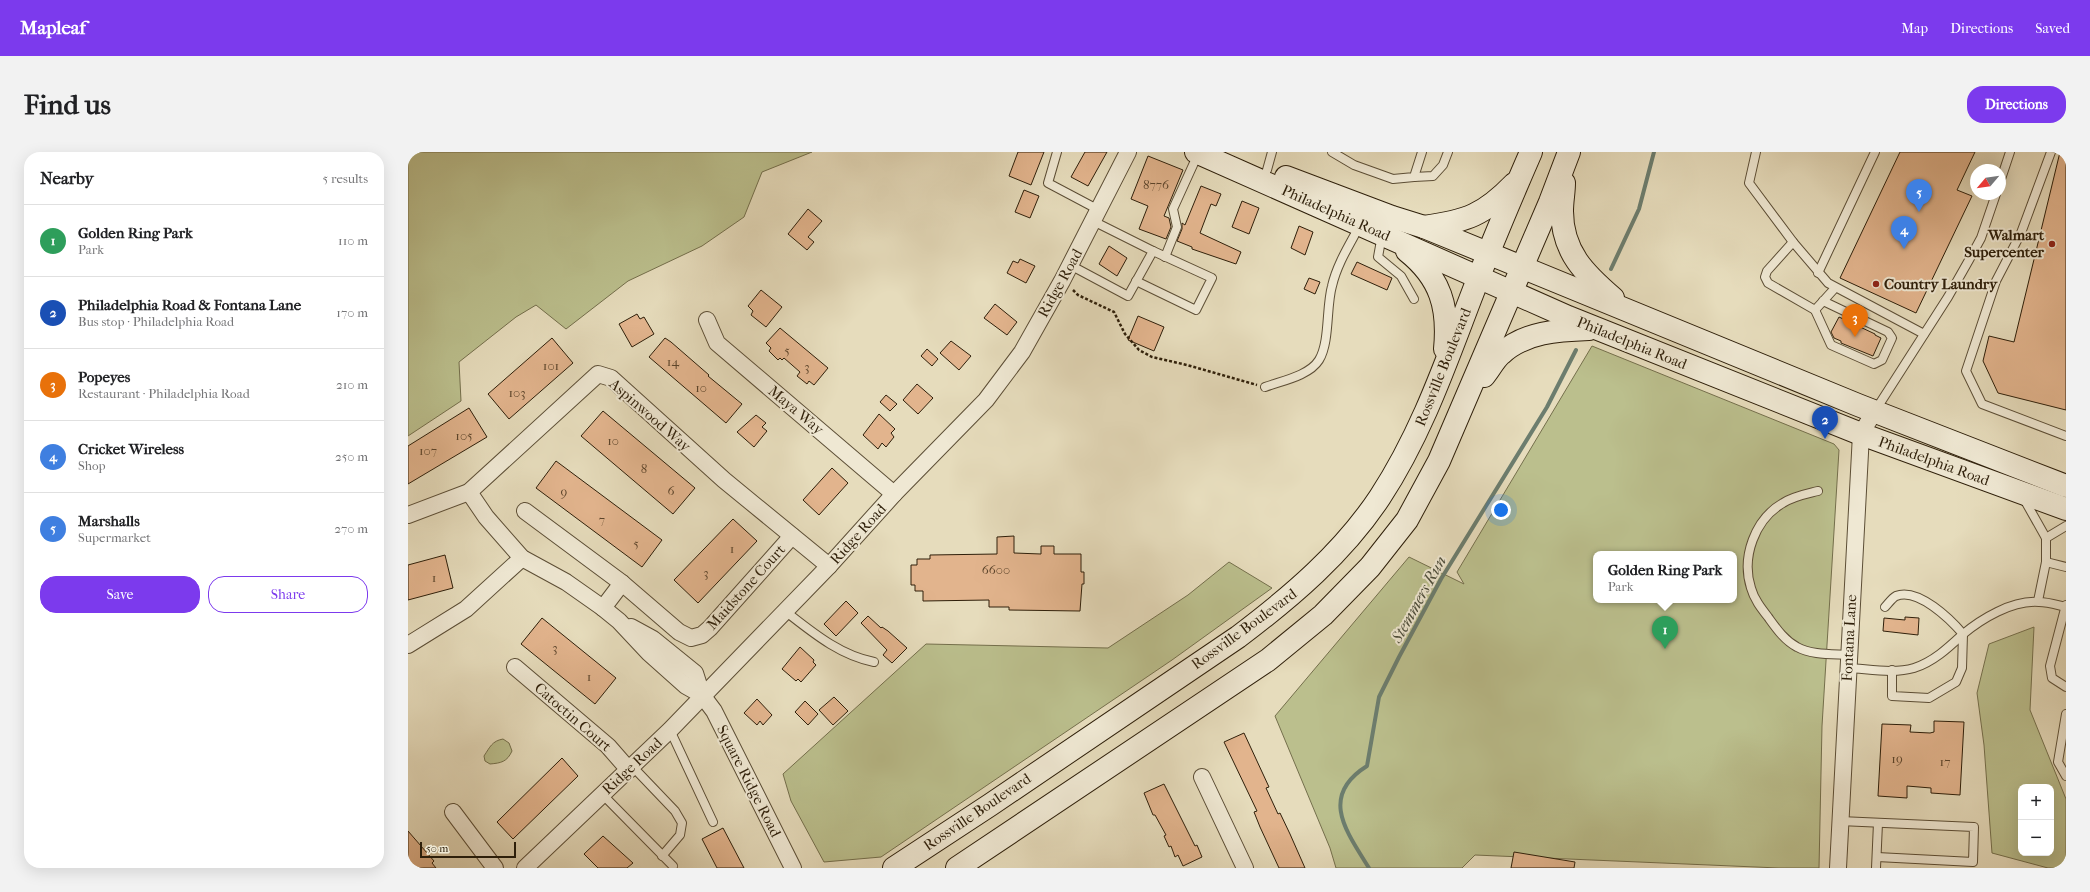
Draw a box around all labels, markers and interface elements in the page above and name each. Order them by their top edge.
text: Mapleaf [20,17,86,39]
text: Map [1901,20,1928,37]
text: Directions [1950,20,2013,37]
text: Saved [2035,20,2070,37]
button: Directions [1967,86,2066,123]
text: Find us [24,88,111,121]
north arrow [1970,164,2006,200]
text: Nearby [40,168,94,188]
text: 5 results [323,171,368,186]
house number: 8776 [1143,177,1170,192]
pin: 5 [1906,179,1932,212]
street label: Philadelphia Road [1279,181,1394,245]
pin: 4 [1891,216,1917,249]
text: Golden Ring Park [78,224,193,242]
place label: Walmart Supercenter [1964,226,2045,261]
text: 1 [51,233,55,248]
text: 110 m [338,233,368,248]
marker: Walmart Supercenter [2047,239,2057,249]
text: Park [78,242,104,257]
street label: Ridge Road [1034,245,1087,320]
place label: Country Laundry [1884,275,1998,293]
marker: Country Laundry [1871,279,1881,289]
text: Philadelphia Road & Fontana Lane [78,296,301,314]
pin: 3 [1842,304,1868,337]
text: 2 [50,305,56,320]
text: 170 m [336,305,368,320]
street label: Rossville Boulevard [1411,305,1475,429]
street label: Philadelphia Road [1574,313,1690,374]
text: Bus stop · Philadelphia Road [78,314,234,329]
house number: 5 [784,343,790,358]
house number: 14 [667,354,679,369]
house number: 101 [543,358,559,373]
house number: 3 [804,359,810,374]
text: Popeyes [78,368,130,386]
street label: Aspinwood Way [605,374,695,456]
text: 3 [50,377,56,392]
text: 210 m [336,377,368,392]
house number: 10 [695,380,707,395]
street label: Maya Way [765,382,828,439]
house number: 103 [508,385,526,400]
text: Restaurant · Philadelphia Road [78,386,250,401]
pin: 2 [1812,406,1838,439]
house number: 105 [455,428,473,443]
house number: 10 [607,433,619,448]
street label: Philadelphia Road [1876,433,1993,490]
text: Cricket Wireless [78,440,184,458]
house number: 107 [419,443,437,458]
text: 4 [49,449,57,464]
text: 250 m [335,449,368,464]
text: Shop [78,458,106,473]
house number: 8 [641,461,647,476]
house number: 6 [667,483,675,498]
house number: 9 [561,484,568,499]
street label: Ridge Road [826,499,890,568]
your location [1491,500,1511,520]
text: Marshalls [78,512,140,530]
house number: 7 [599,512,605,527]
text: 5 [50,521,56,536]
text: 270 m [334,521,368,536]
text: Supermarket [78,530,151,545]
house number: 5 [633,536,639,551]
street label: Maidstone Court [703,540,789,633]
house number: 1 [730,541,734,556]
popup [1593,551,1737,603]
water label: Stemmers Run [1386,553,1450,647]
text: Golden Ring Park [1608,561,1722,579]
house number: 6600 [982,562,1010,577]
house number: 3 [703,565,709,580]
house number: 1 [432,570,436,585]
button: Save [40,576,200,613]
button: Share [208,576,368,613]
text: Park [1608,579,1633,594]
street label: Rossville Boulevard [1188,584,1301,673]
street label: Fontana Lane [1838,593,1860,682]
pin: 1 [1652,616,1678,649]
house number: 3 [552,640,558,655]
house number: 1 [587,669,591,684]
street label: Catoctin Court [531,679,616,756]
street label: Square Ridge Road [713,722,785,841]
street label: Ridge Road [598,733,666,798]
house number: 19 [1891,751,1903,766]
house number: 17 [1940,754,1950,769]
street label: Rossville Boulevard [920,769,1035,855]
map controls [2018,784,2054,856]
button: + [2018,784,2054,820]
button: − [2018,820,2054,856]
scale bar [420,840,516,859]
text: 50 m [426,842,448,855]

